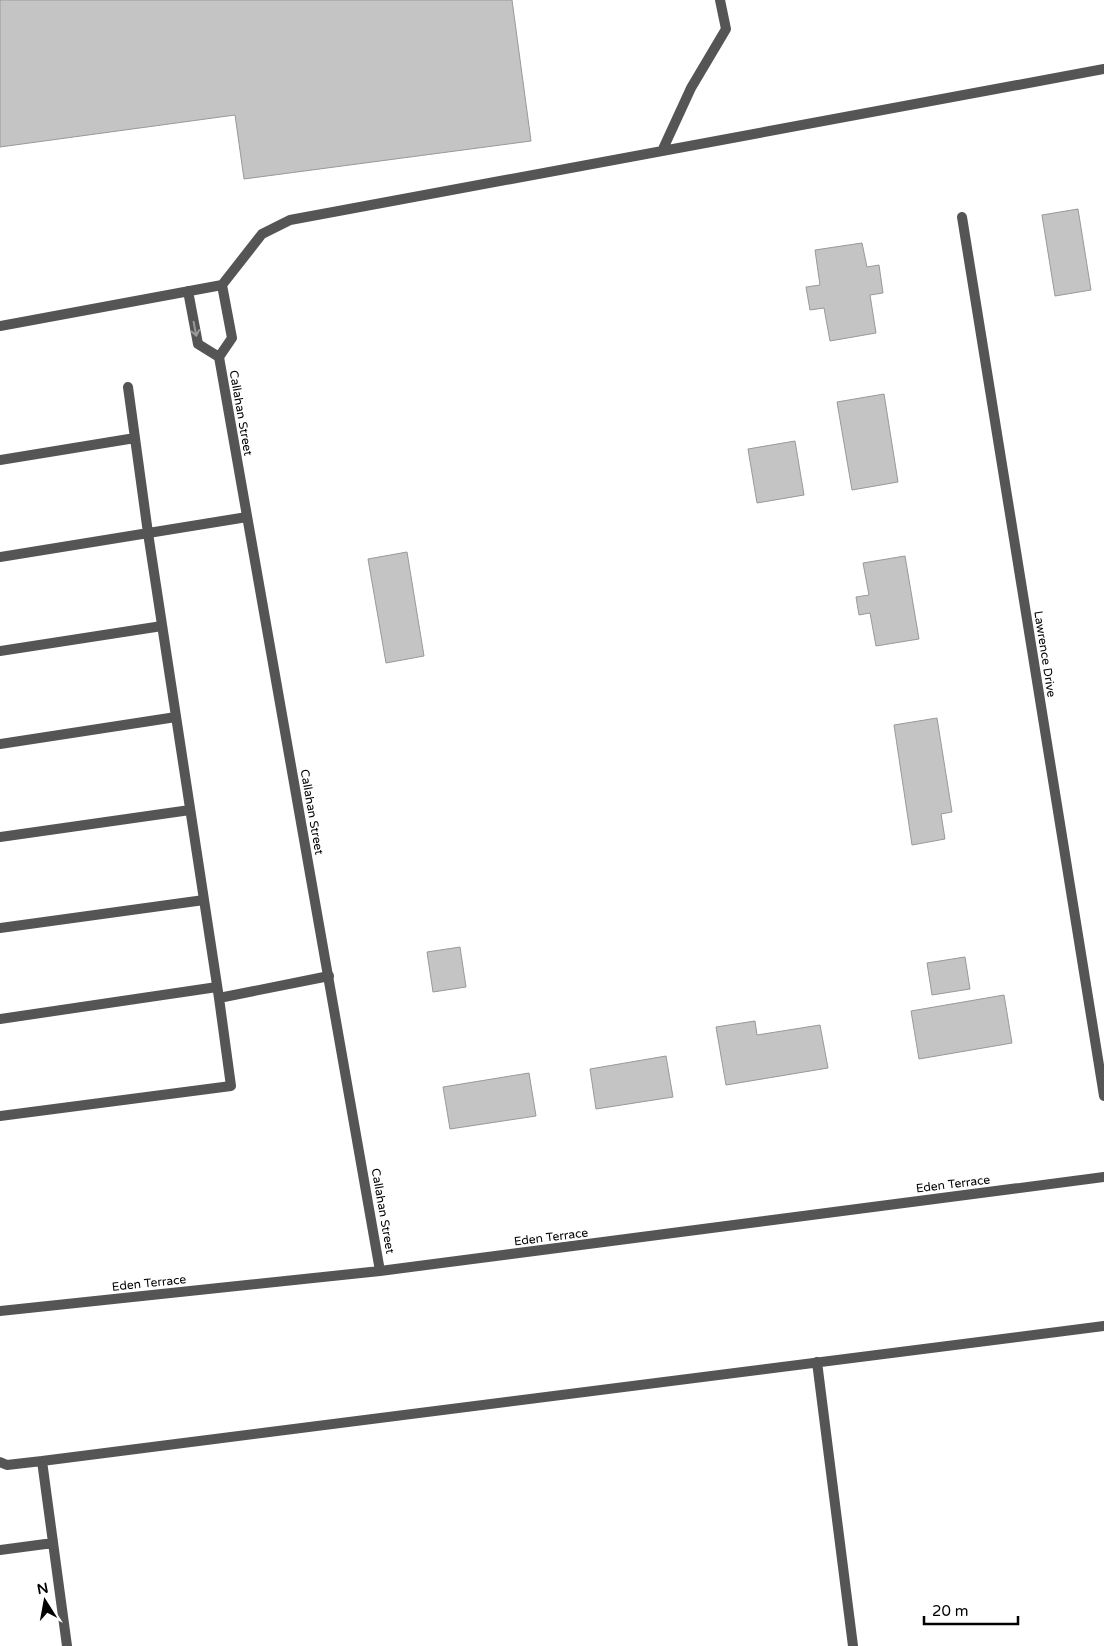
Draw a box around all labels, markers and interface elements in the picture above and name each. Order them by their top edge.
one-way arrow [191,321,200,337]
street label: Callahan Street [227,369,255,457]
street label: Lawrence Drive [1031,610,1059,698]
street label: Callahan Street [298,768,326,856]
street label: Callahan Street [369,1167,397,1255]
street label: Eden Terrace [915,1172,991,1195]
street label: Eden Terrace [513,1225,589,1248]
street label: Eden Terrace [111,1272,187,1294]
north arrow [20,1576,70,1626]
text: N [35,1579,50,1598]
scale bar [924,1594,1018,1626]
text: 20 m [932,1602,969,1620]

